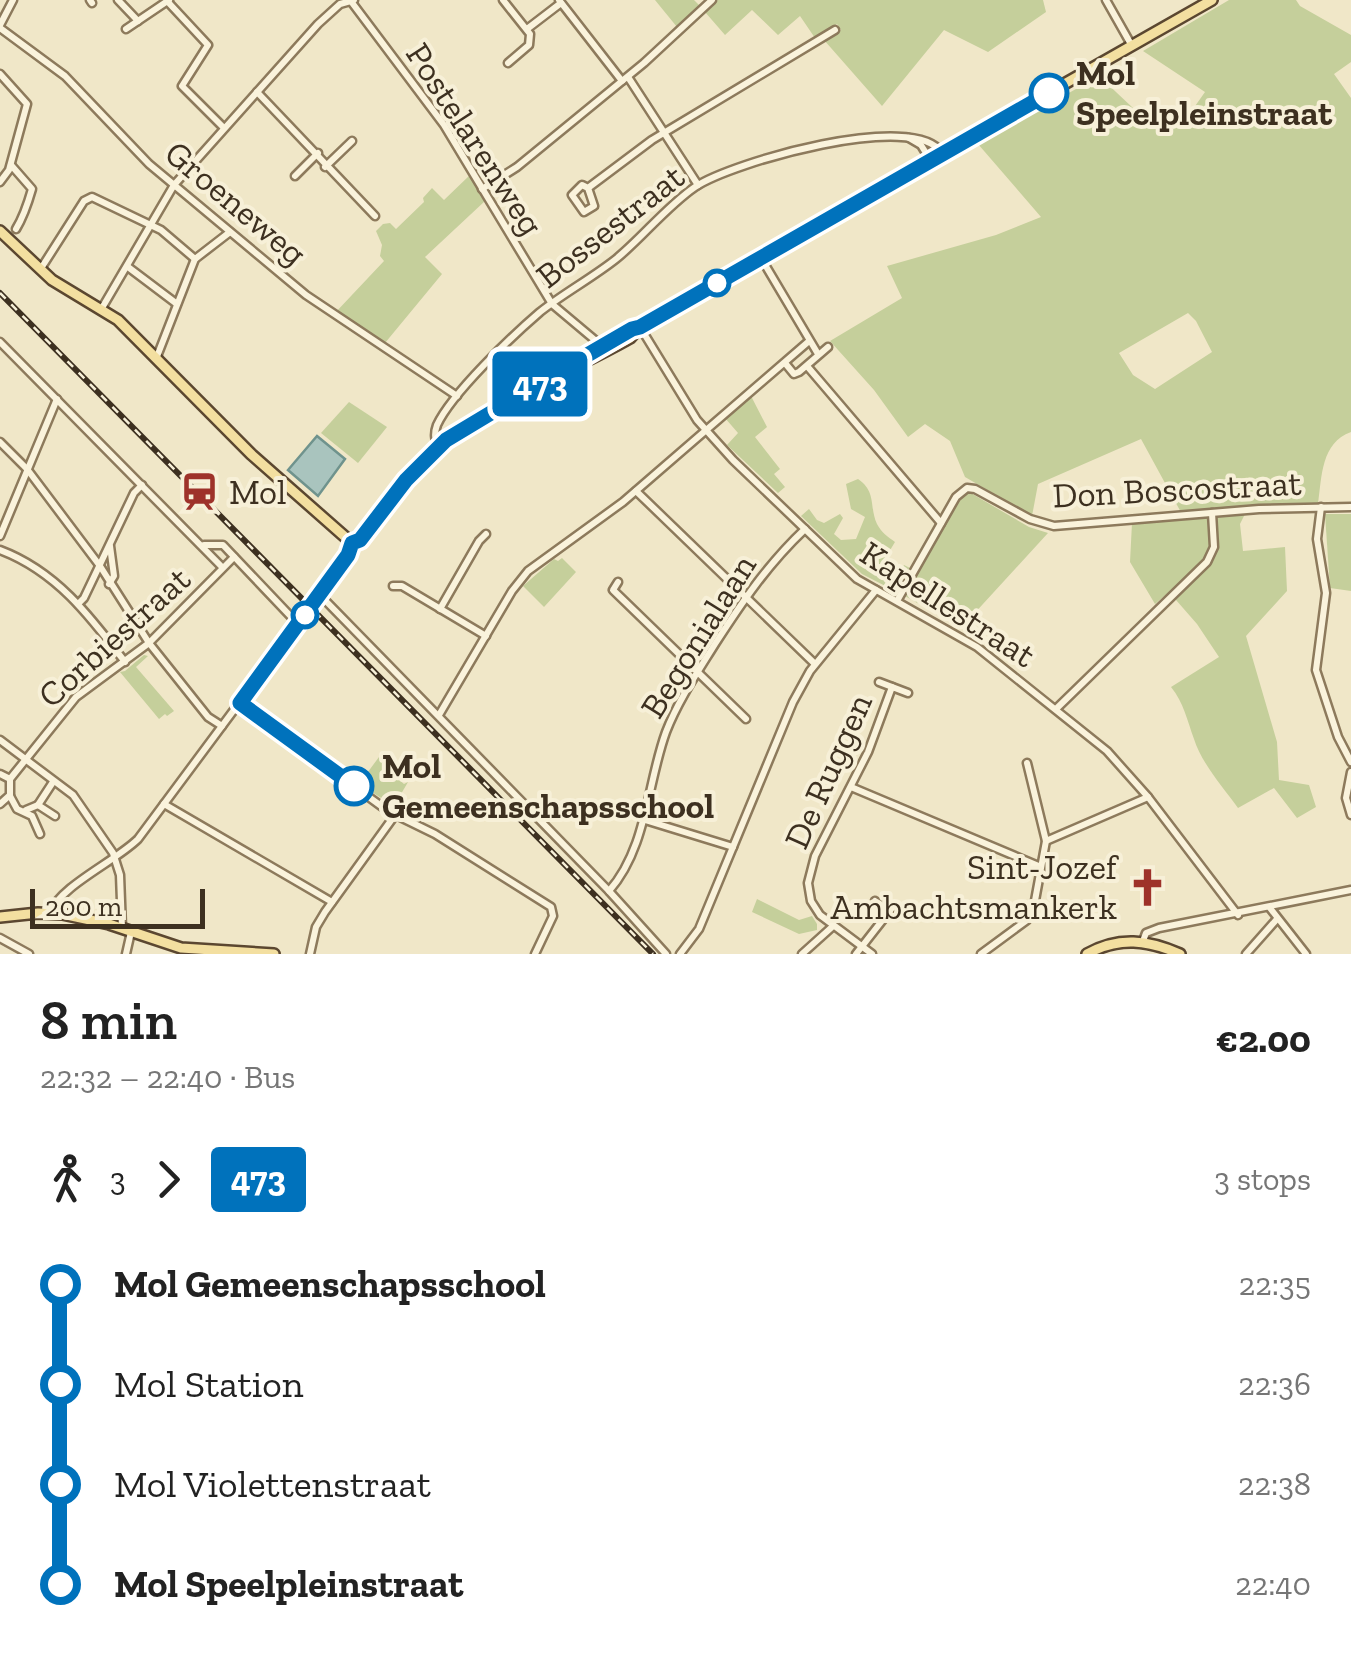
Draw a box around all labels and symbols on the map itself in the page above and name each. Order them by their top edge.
street label: Postelarenweg [397,35,553,243]
place label: Mol Speelpleinstraat [1076,52,1333,134]
marker: Mol Speelpleinstraat [1030,74,1068,112]
street label: Groeneweg [157,132,315,274]
street label: Bossestraat [528,155,692,297]
unlabelled marker [704,270,730,296]
line badge: 473 [482,352,598,416]
street label: Don Boscostraat [1052,462,1302,516]
station icon: Mol [178,471,220,513]
place label: Mol [229,471,286,513]
street label: Kapellestraat [853,532,1043,676]
street label: Begonialaan [631,547,765,725]
street label: Corbiestraat [29,558,199,716]
unlabelled marker [292,602,318,628]
street label: De Ruggen [775,687,881,855]
place label: Mol Gemeenschapsschool [382,745,714,827]
marker: Mol Gemeenschapsschool [335,767,373,805]
place label: Sint-Jozef Ambachtsmankerk [831,846,1120,928]
church icon: Sint-Jozef Ambachtsmankerk [1126,866,1168,908]
scale bar [30,884,205,928]

